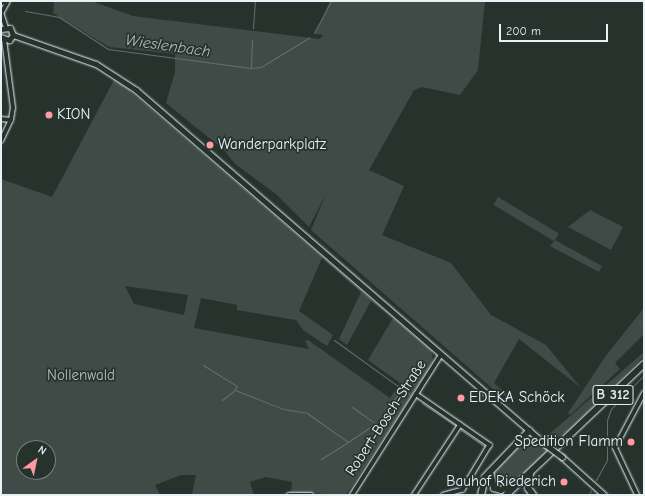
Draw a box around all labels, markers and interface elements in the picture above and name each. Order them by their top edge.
scale bar [501,16,610,42]
text: 200 m [506,24,541,38]
water label: Wieslenbach [124,31,212,61]
place label: KION [57,106,90,124]
marker: KION [44,110,54,120]
place label: Wanderparkplatz [218,136,326,154]
marker: Wanderparkplatz [205,140,215,150]
street label: Robert-Bosch-Straße [342,357,430,479]
park label: Nollenwald [47,367,115,385]
road number: B 312 [592,383,634,407]
place label: EDEKA Schöck [469,389,565,407]
marker: EDEKA Schöck [456,393,466,403]
place label: Spedition Flamm [514,433,623,451]
marker: Spedition Flamm [626,437,636,447]
north arrow [16,440,56,480]
text: N [36,443,49,458]
place label: Bauhof Riederich [446,473,556,491]
marker: Bauhof Riederich [559,477,569,487]

